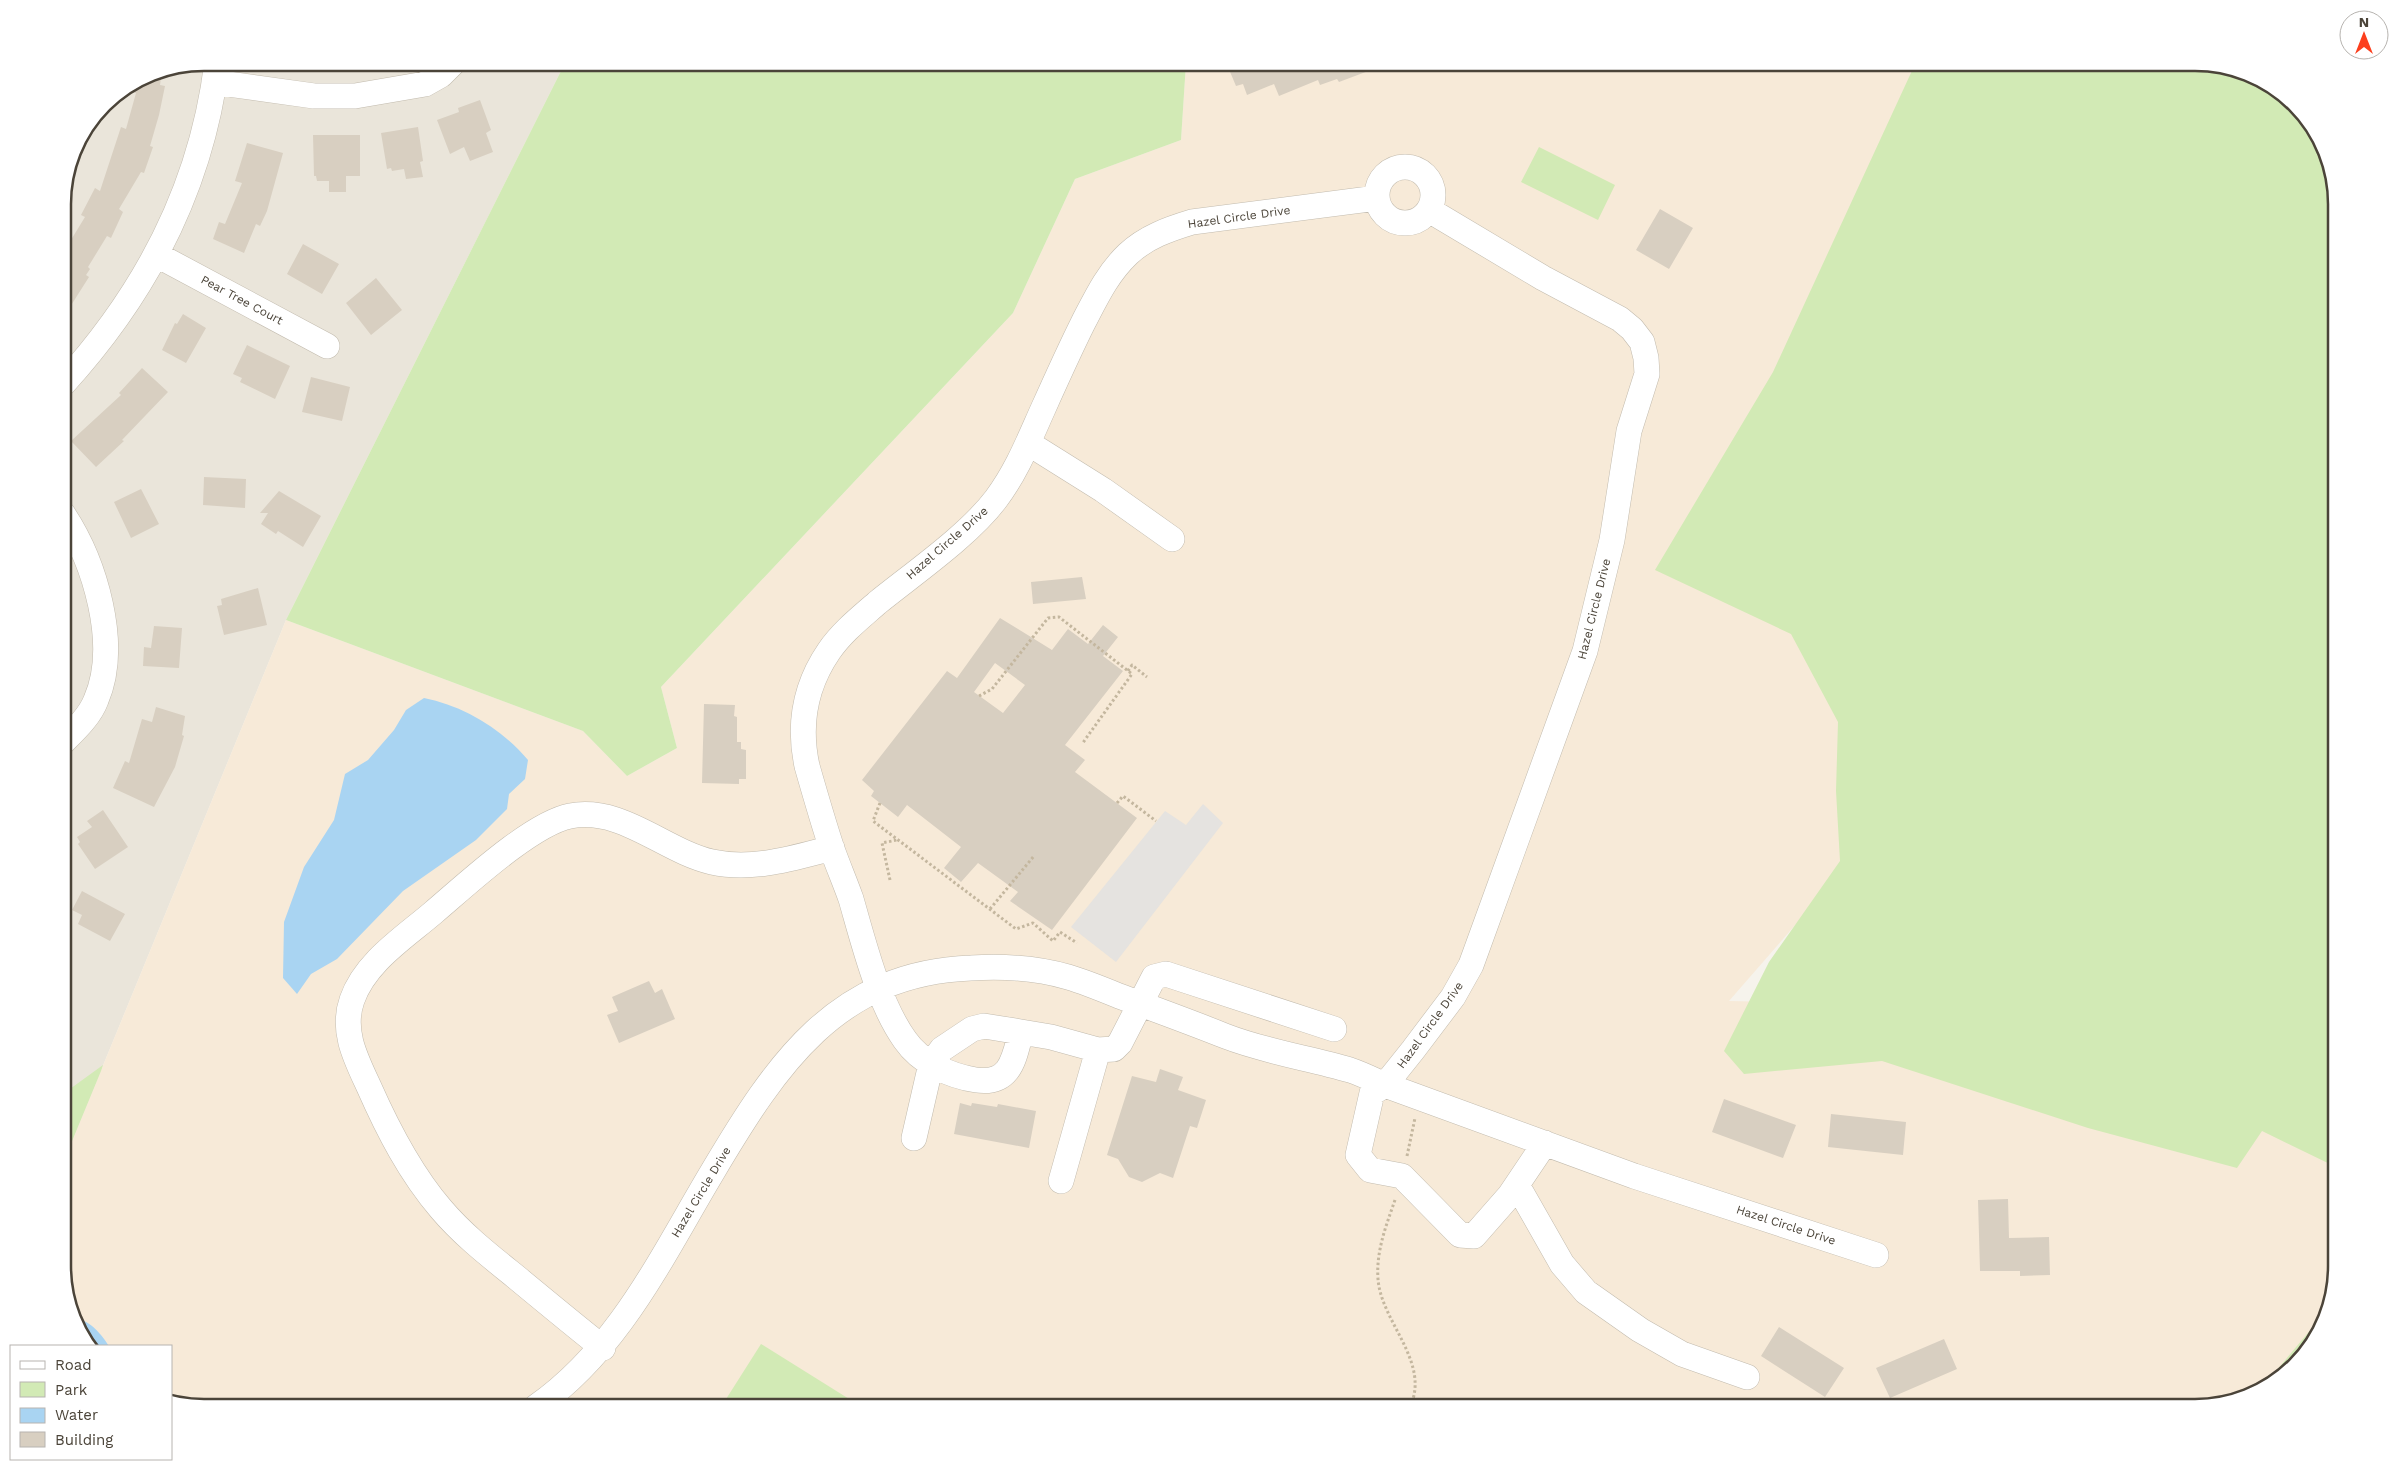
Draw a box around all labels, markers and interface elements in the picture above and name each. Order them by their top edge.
north arrow [2339,10,2389,60]
text: N [2359,14,2369,30]
street label: Hazel Circle Drive [1187,203,1291,231]
street label: Pear Tree Court [199,273,285,327]
street label: Hazel Circle Drive [903,504,991,582]
street label: Hazel Circle Drive [1575,557,1613,661]
street label: Hazel Circle Drive [1394,979,1466,1071]
street label: Hazel Circle Drive [668,1144,734,1240]
street label: Hazel Circle Drive [1735,1202,1837,1248]
legend [10,1345,172,1460]
text: Road [55,1356,92,1374]
text: Park [55,1381,88,1399]
text: Water [55,1406,98,1424]
text: Building [55,1431,113,1449]

